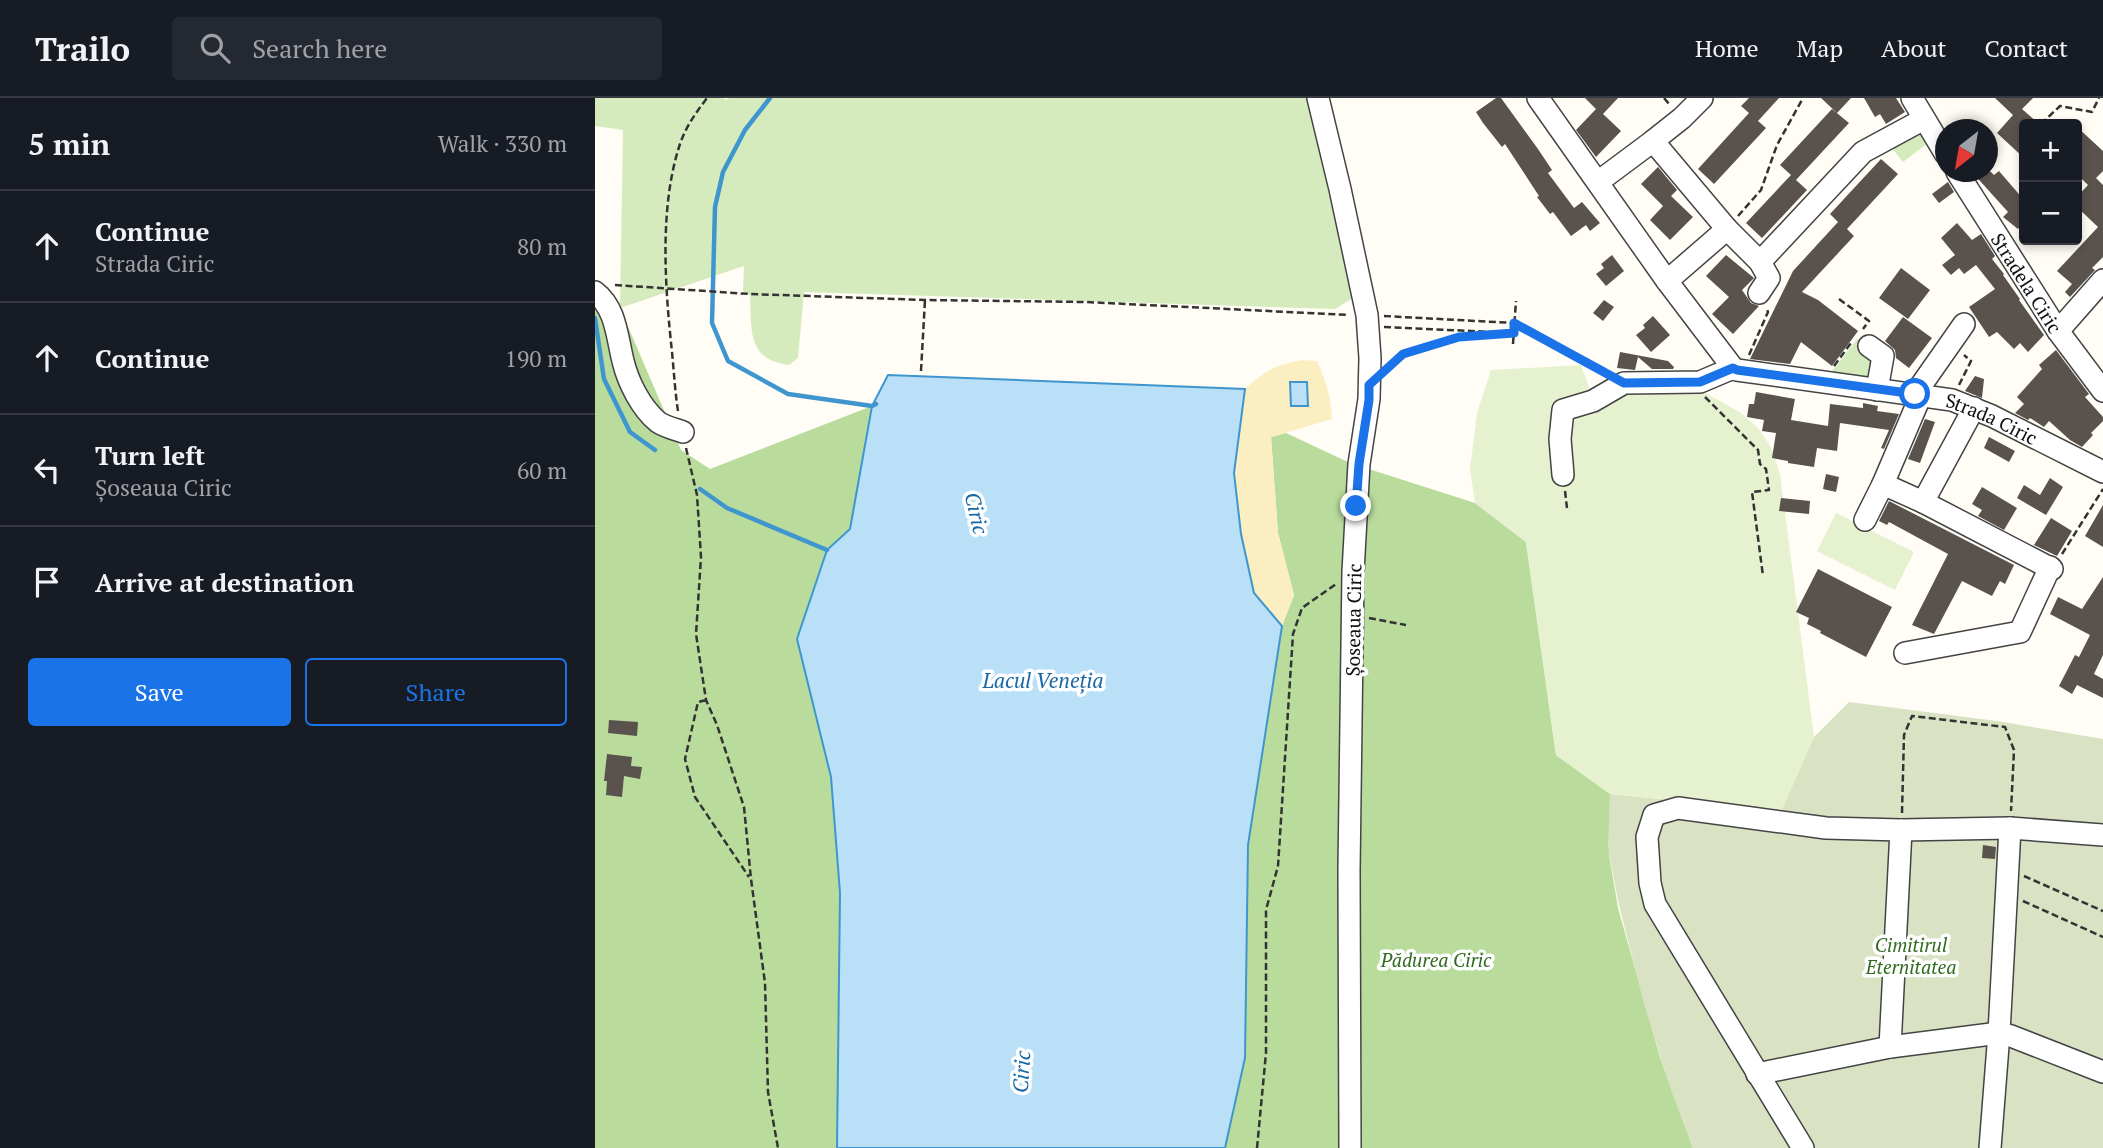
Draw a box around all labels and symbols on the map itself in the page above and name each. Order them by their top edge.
north arrow [1935,119,1998,182]
street label: Stradela Ciric [1986,228,2068,338]
route start [1899,378,1930,409]
street label: Strada Ciric [1944,387,2042,450]
water label: Ciric [959,489,996,538]
route end [1340,490,1371,521]
street label: Șoseaua Ciric [1340,563,1366,677]
water label: Lacul Veneția [981,666,1104,694]
park label: Cimitirul Eternitatea [1865,932,1956,979]
park label: Pădurea Ciric [1380,947,1492,972]
water label: Ciric [1006,1049,1037,1094]

